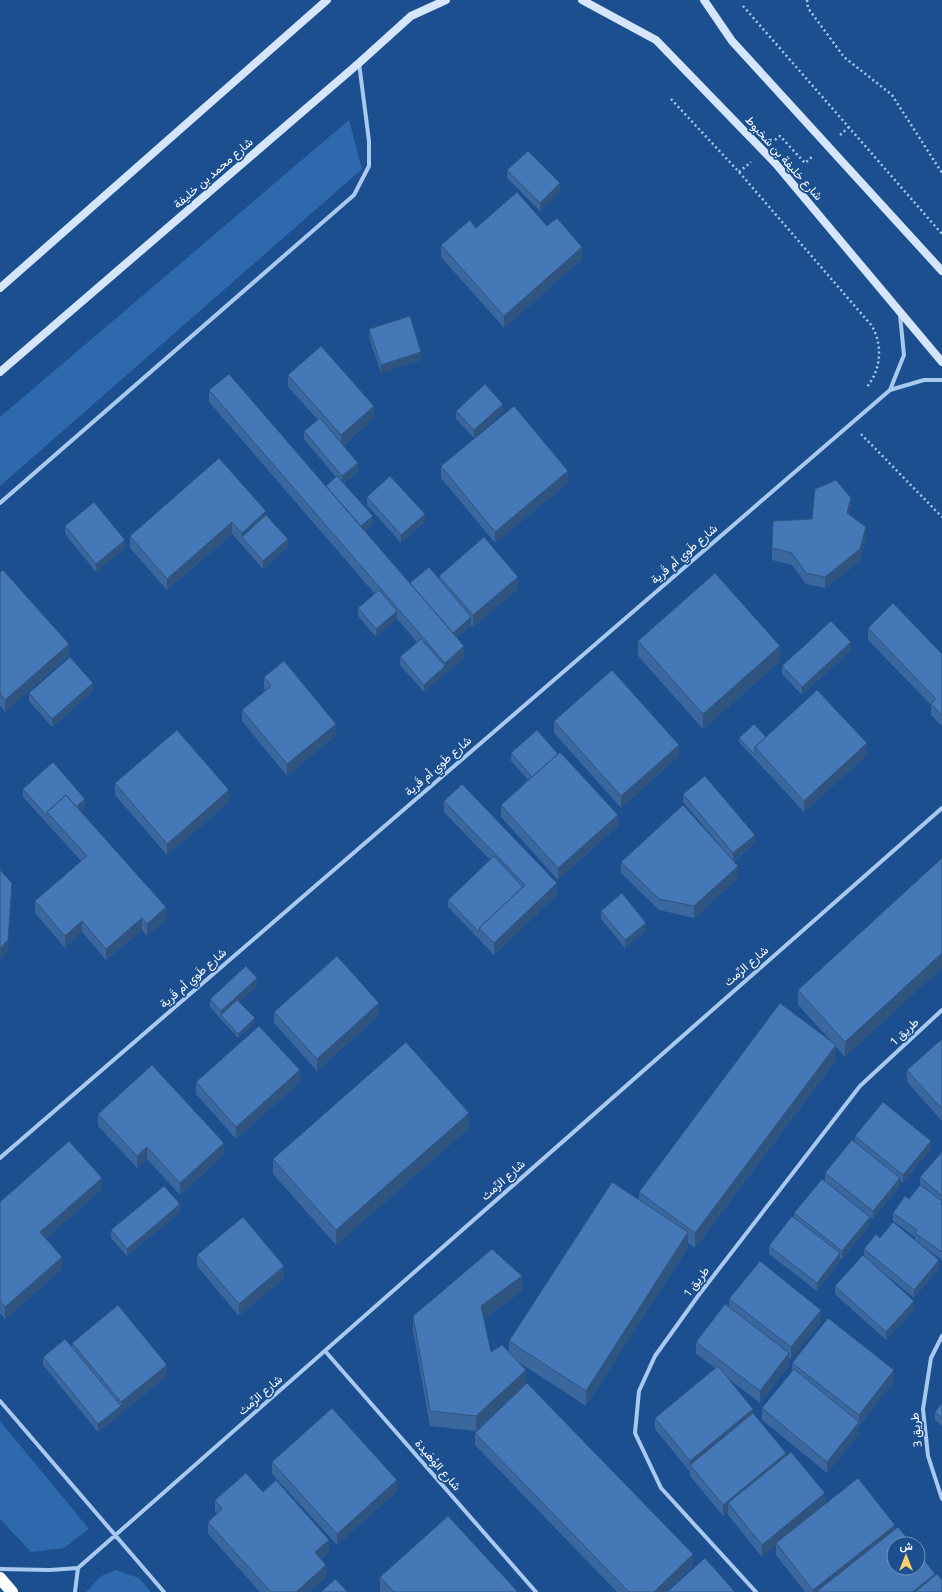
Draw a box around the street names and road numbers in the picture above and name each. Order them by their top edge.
street label: شارع خليفة بن شخبوط [741,111,828,204]
street label: شارع محمد بن خليفة [169,132,257,213]
street label: شارع طَوي أم قَرية [646,519,722,589]
street label: شارع طَوي أم قَرية [400,731,476,801]
street label: شارع الرِّمث [719,941,772,991]
street label: شارع طَوي أم قَرية [155,943,231,1013]
street label: طريق 1 [884,1013,923,1050]
street label: شارع الرِّمث [476,1154,529,1205]
street label: طريق 1 [678,1262,714,1301]
street label: شارع الرِّمث [233,1370,286,1420]
street label: طريق 3 [904,1412,927,1448]
street label: شارع الوُهَيدة [411,1435,466,1495]

